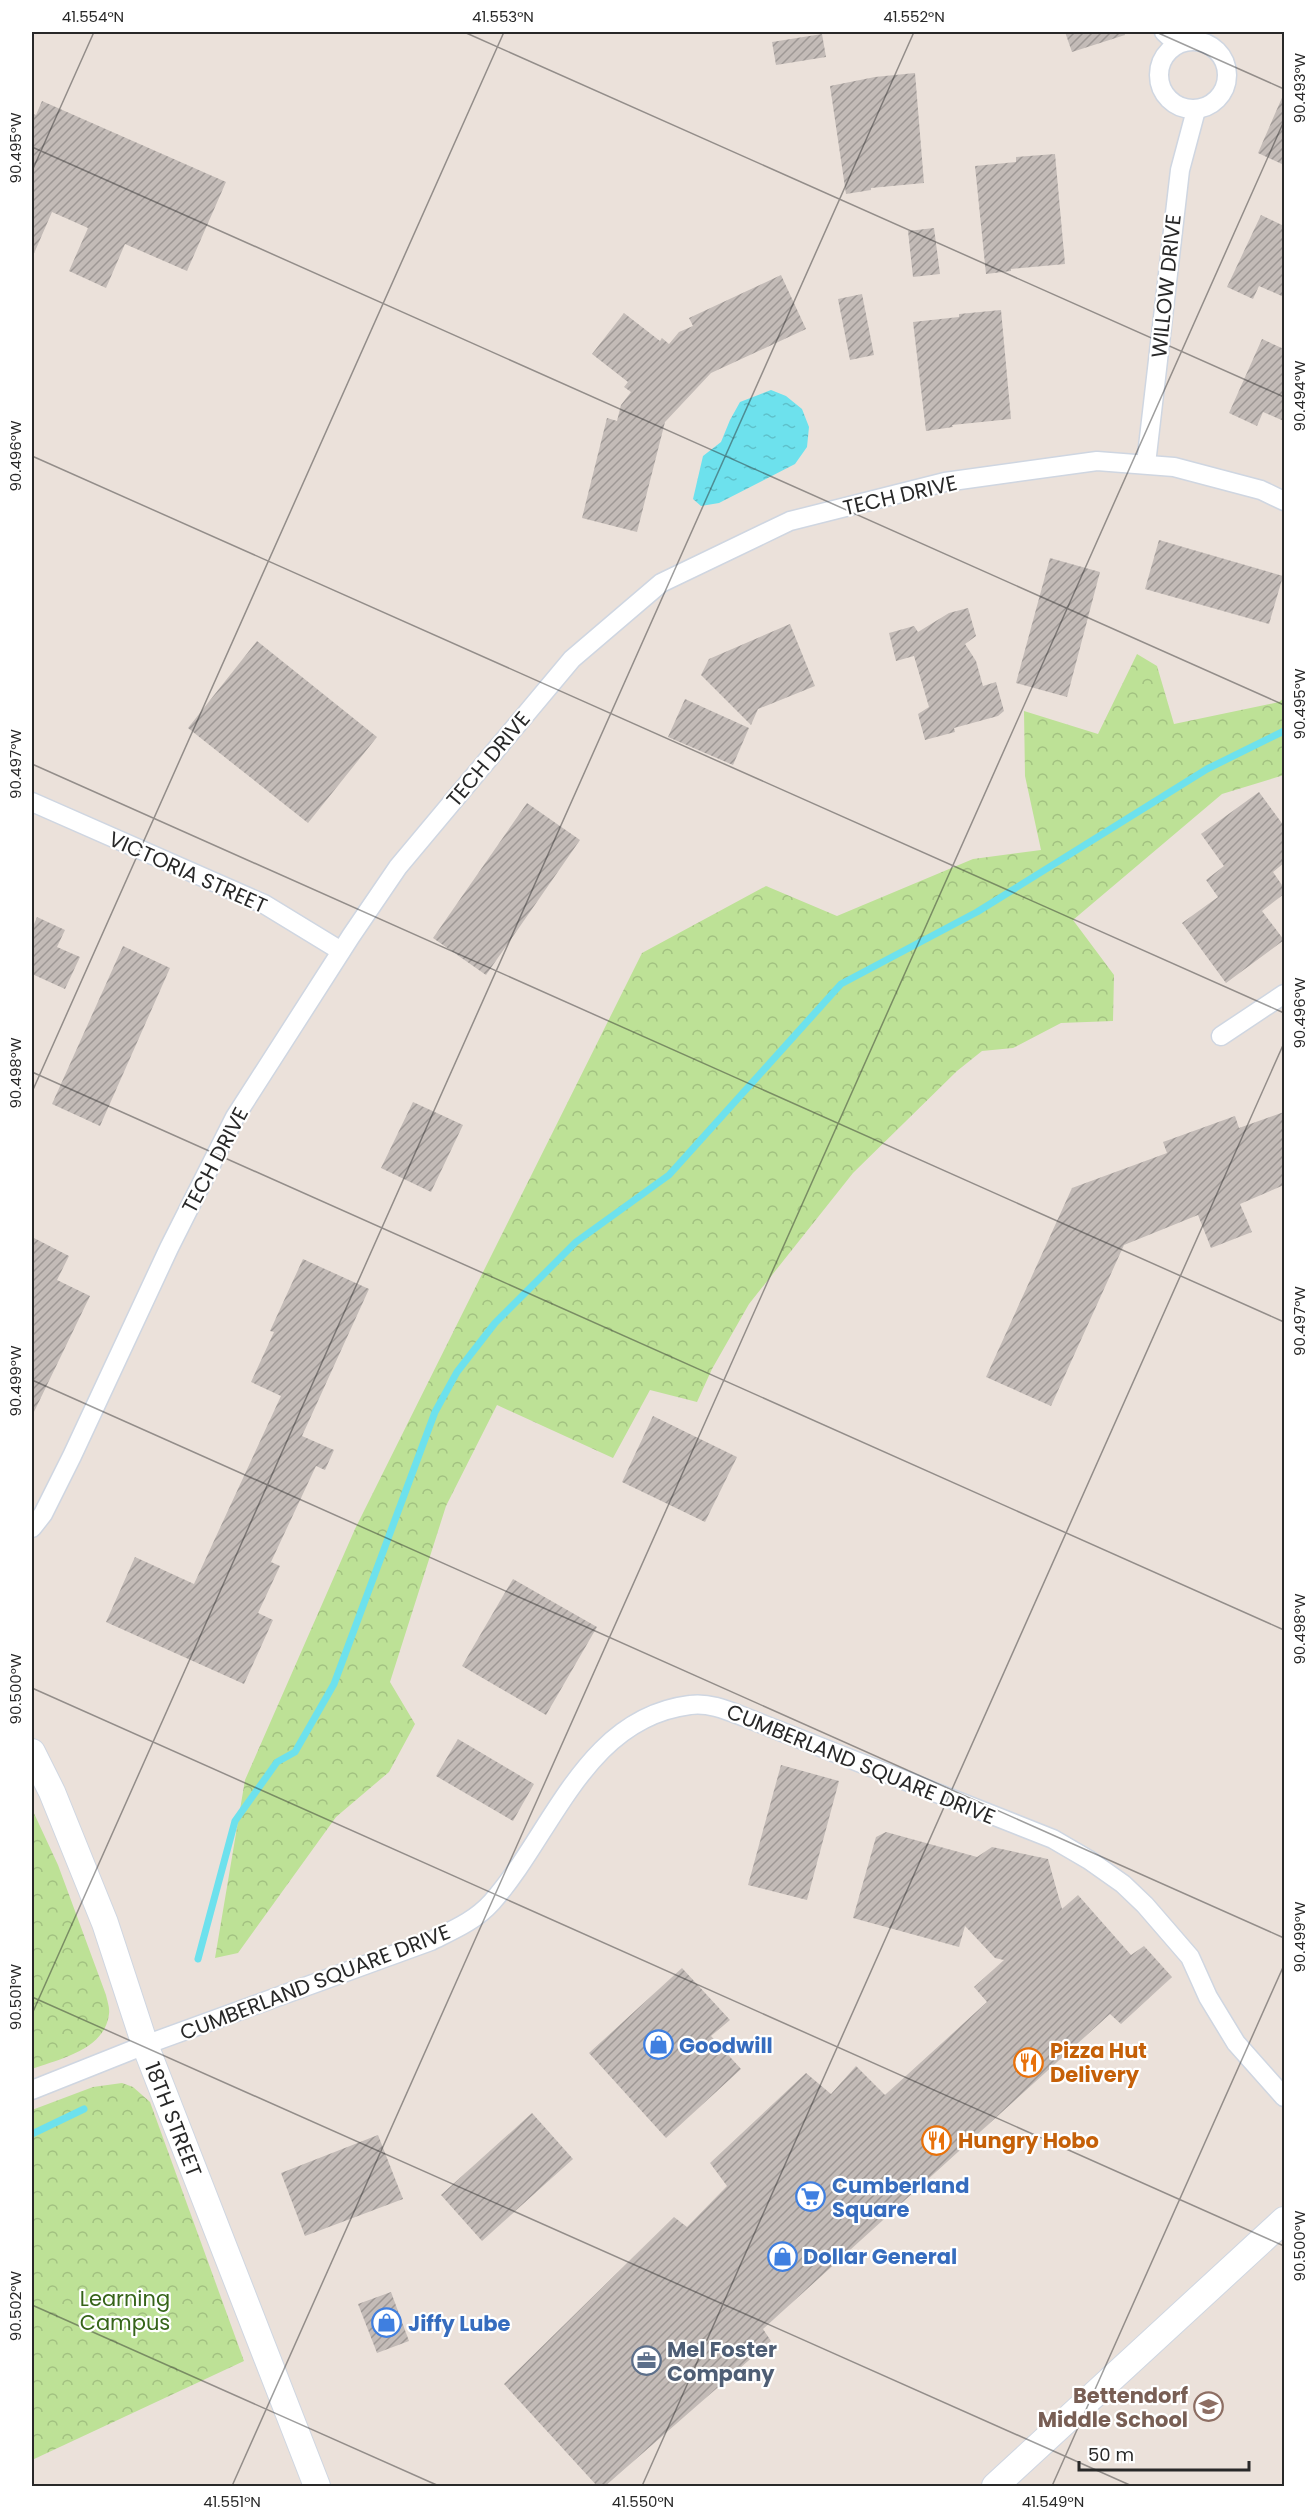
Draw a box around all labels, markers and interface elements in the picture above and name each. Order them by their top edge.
text: 41.554°N [62,6,124,27]
text: 41.553°N [472,6,534,27]
text: 41.552°N [883,6,945,27]
text: 90.493°W [1289,52,1310,123]
text: 90.495°W [5,112,26,184]
street label: WILLOW DRIVE [1144,213,1188,359]
text: 90.494°W [1289,360,1310,432]
text: 90.496°W [5,420,26,492]
street label: TECH DRIVE [840,468,960,522]
text: 90.495°W [1289,668,1310,740]
street label: TECH DRIVE [440,705,536,813]
text: 90.497°W [5,729,26,799]
street label: VICTORIA STREET [104,824,272,920]
text: 90.496°W [1289,977,1310,1049]
text: 90.498°W [5,1037,26,1109]
street label: TECH DRIVE [175,1102,255,1218]
text: 90.497°W [1289,1286,1310,1356]
text: 90.499°W [5,1345,26,1417]
text: 90.498°W [1289,1593,1310,1665]
text: 90.500°W [5,1653,26,1725]
street label: CUMBERLAND SQUARE DRIVE [722,1697,1000,1831]
text: 90.499°W [1289,1901,1310,1973]
street label: CUMBERLAND SQUARE DRIVE [176,1917,454,2047]
text: 90.501°W [5,1963,26,2030]
shop icon: Goodwill [642,2029,674,2061]
place label: Goodwill [679,2031,773,2060]
place label: Pizza Hut Delivery [1050,2036,1147,2089]
restaurant icon: Pizza Hut Delivery [1013,2046,1045,2078]
street label: 18TH STREET [138,2058,209,2181]
restaurant icon: Hungry Hobo [921,2124,953,2156]
place label: Hungry Hobo [958,2126,1099,2155]
place label: Cumberland Square [832,2171,969,2224]
supermarket icon: Cumberland Square [795,2181,827,2213]
text: 90.500°W [1289,2210,1310,2282]
shop icon: Dollar General [766,2240,798,2272]
place label: Dollar General [803,2242,957,2271]
text: 90.502°W [5,2271,26,2341]
park label: Learning Campus [80,2284,170,2337]
shop icon: Jiffy Lube [371,2307,403,2339]
place label: Jiffy Lube [408,2309,511,2338]
place label: Mel Foster Company [667,2335,777,2388]
office icon: Mel Foster Company [630,2345,662,2377]
place label: Bettendorf Middle School [1038,2381,1188,2434]
school or university icon: Bettendorf Middle School [1193,2391,1225,2423]
scale bar [1079,2434,1248,2472]
text: 50 m [1088,2442,1134,2467]
text: 41.551°N [203,2491,261,2512]
text: 41.550°N [612,2491,674,2512]
text: 41.549°N [1022,2491,1084,2512]

